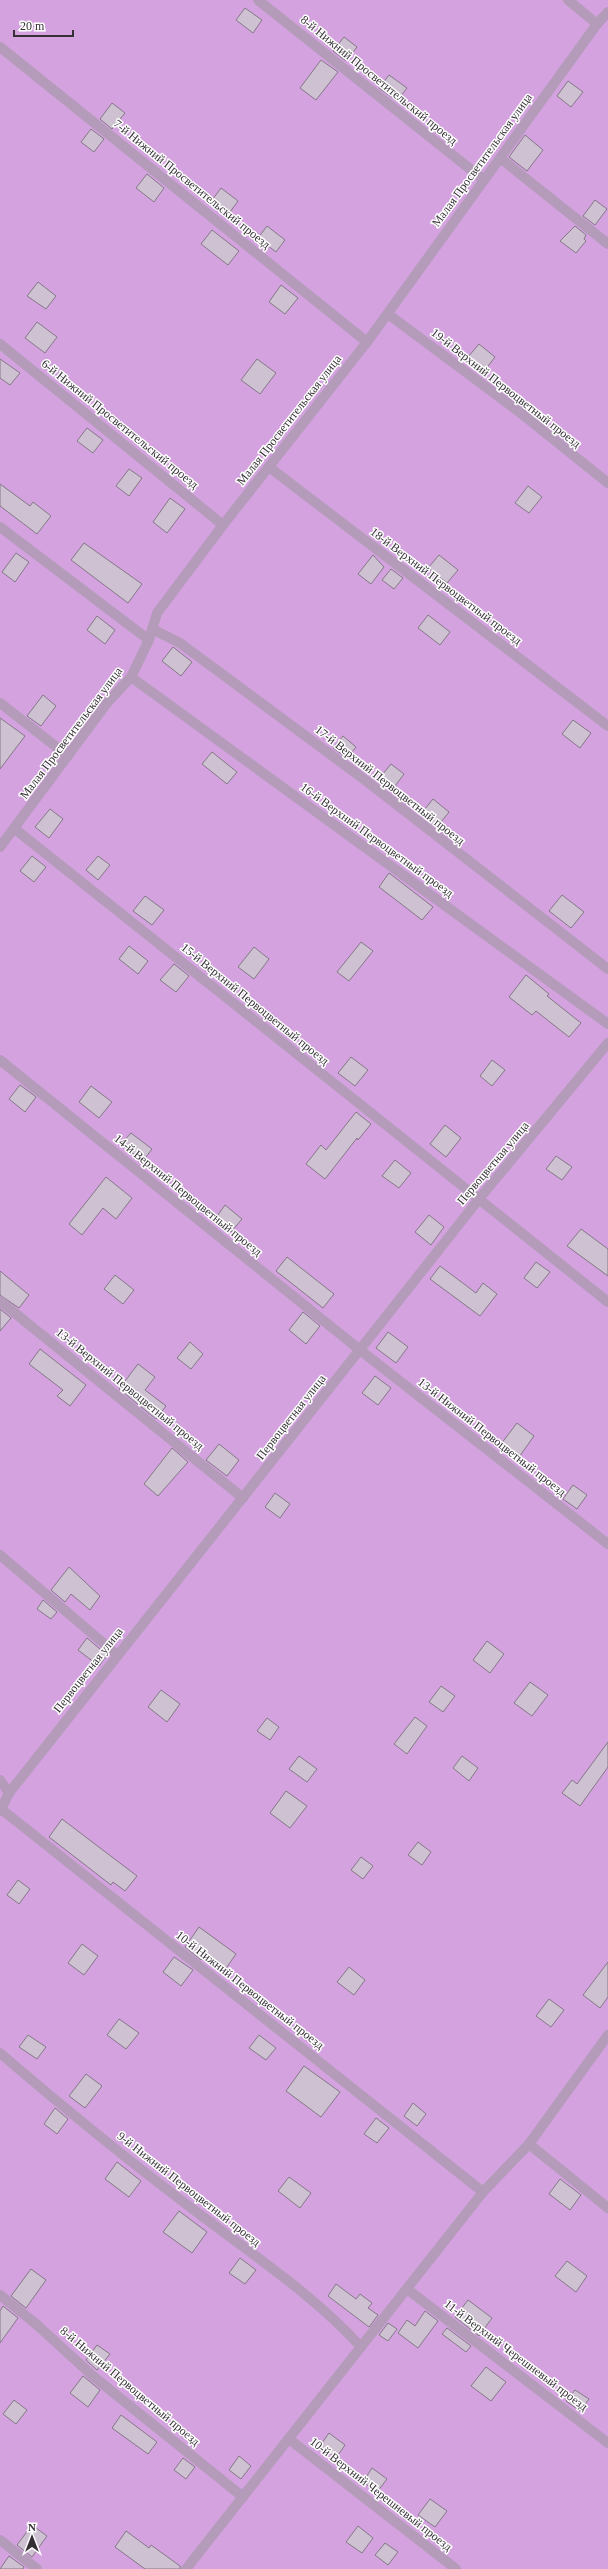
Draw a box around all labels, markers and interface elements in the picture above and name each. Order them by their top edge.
scale bar [14,12,73,38]
street label: 8-й Нижний Просветительский проезд [298,12,460,148]
text: 20 m [20,19,45,33]
street label: Малая Просветительская улица [429,90,535,229]
street label: 7-й Нижний Просветительский проезд [111,116,273,252]
street label: 19-й Верхний Первоцветный проезд [428,325,584,451]
street label: Малая Просветительская улица [234,352,345,488]
street label: 6-й Нижний Просветительский проезд [39,356,201,492]
street label: 18-й Верхний Первоцветный проезд [368,525,524,647]
street label: Малая Просветительская улица [17,664,126,802]
street label: 17-й Верхний Первоцветный проезд [312,722,468,848]
street label: 16-й Верхний Первоцветный проезд [298,780,456,900]
street label: 15-й Верхний Первоцветный проезд [178,940,332,1068]
street label: Первоцветная улица [454,1118,532,1207]
street label: 14-й Верхний Первоцветный проезд [111,1131,265,1259]
street label: 13-й Верхний Первоцветный проезд [53,1325,207,1453]
street label: Первоцветная улица [253,1371,329,1462]
street label: 13-й Нижний Первоцветный проезд [415,1375,569,1499]
street label: Первоцветная улица [50,1624,126,1715]
street label: 10-й Нижний Первоцветный проезд [173,1928,327,2052]
street label: 9-й Нижний Первоцветный проезд [115,2129,263,2249]
street label: 11-й Верхний Черешневый проезд [442,2297,590,2413]
street label: 8-й Нижний Первоцветный проезд [57,2323,203,2449]
street label: 10-й Верхний Черешневый проезд [307,2434,455,2554]
north arrow [12,2517,52,2557]
text: N [28,2521,36,2533]

